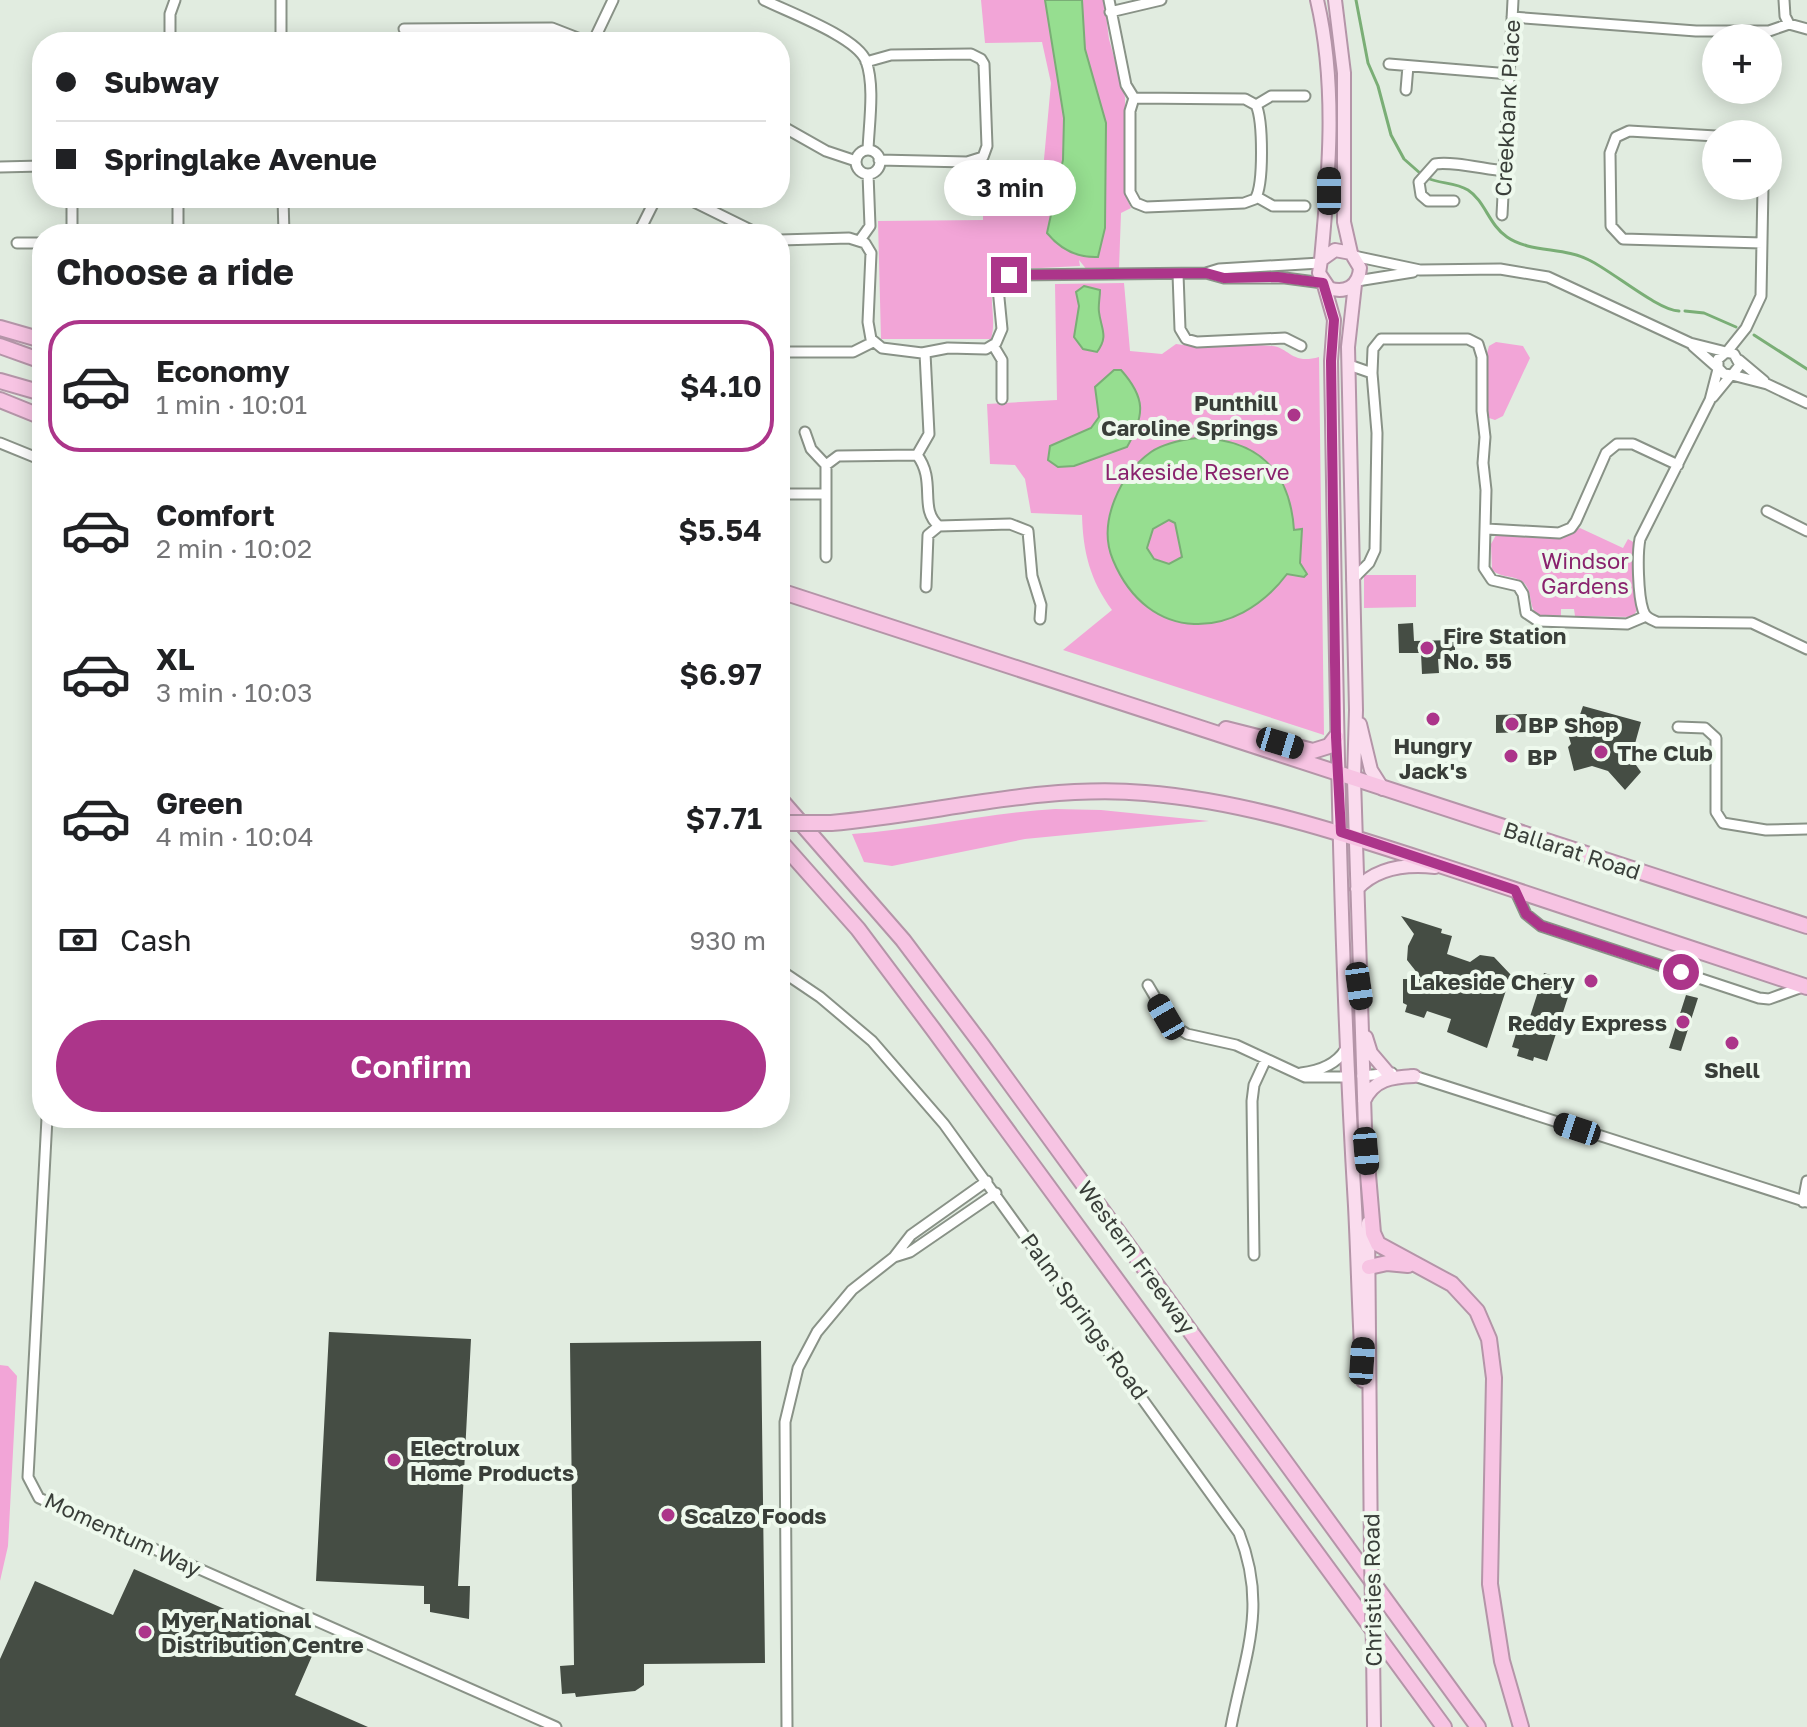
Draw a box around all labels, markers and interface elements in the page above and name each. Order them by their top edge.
street label: Creekbank Place [1489,19,1525,197]
map controls [1702,24,1782,200]
button: + [1702,24,1782,104]
text: Subway [104,64,219,100]
button: − [1702,120,1782,200]
text: Springlake Avenue [104,141,377,177]
callout: 3 min [943,159,1075,215]
car [1317,167,1341,215]
text: 3 min [976,172,1044,203]
text: Choose a ride [56,250,294,293]
route end [991,257,1027,293]
icon: car [60,350,132,422]
text: Economy [156,353,290,389]
text: $4.10 [680,368,762,404]
text: 1 min · 10:01 [156,389,307,420]
place label: Punthill Caroline Springs [1101,389,1278,441]
marker: Punthill Caroline Springs [1285,406,1303,424]
park label: Lakeside Reserve [1104,458,1290,485]
icon: car [60,494,132,566]
text: Comfort [156,497,275,533]
text: $5.54 [678,512,762,548]
text: 2 min · 10:02 [156,533,312,564]
park label: Windsor Gardens [1541,547,1629,599]
place label: Fire Station No. 55 [1443,622,1566,674]
icon: car [60,638,132,710]
marker: Fire Station No. 55 [1418,639,1436,657]
text: XL [156,641,195,677]
text: $6.97 [679,656,762,692]
text: 3 min · 10:03 [156,677,312,708]
marker: Hungry Jack's [1424,710,1442,728]
place label: BP Shop [1528,711,1619,738]
marker: BP Shop [1503,715,1521,733]
car [1254,725,1306,761]
place label: Hungry Jack's [1394,732,1472,784]
place label: The Club [1617,739,1713,766]
place label: BP [1527,743,1558,770]
marker: The Club [1592,743,1610,761]
marker: BP [1502,747,1520,765]
icon: car [60,782,132,854]
text: Green [156,785,243,821]
text: $7.71 [685,800,762,836]
street label: Ballarat Road [1500,815,1644,885]
text: 4 min · 10:04 [156,821,314,852]
icon: cash [56,918,100,962]
text: Cash [120,922,192,958]
text: 930 m [689,925,766,956]
route start [1663,954,1699,990]
car [1344,961,1374,1011]
place label: Lakeside Chery [1410,968,1575,995]
marker: Lakeside Chery [1582,972,1600,990]
car [1144,990,1188,1044]
place label: Reddy Express [1507,1009,1667,1036]
marker: Reddy Express [1674,1013,1692,1031]
button: Confirm [56,1020,766,1112]
marker: Shell [1723,1034,1741,1052]
place label: Shell [1704,1056,1760,1083]
car [1550,1110,1604,1148]
car [1352,1126,1380,1176]
street label: Western Freeway [1073,1175,1201,1339]
street label: Palm Springs Road [1016,1228,1154,1404]
car [1348,1336,1376,1386]
place label: Electrolux Home Products [410,1434,574,1486]
marker: Electrolux Home Products [385,1451,403,1469]
street label: Momentum Way [41,1486,205,1582]
place label: Scalzo Foods [684,1502,827,1529]
marker: Scalzo Foods [659,1506,677,1524]
street label: Christies Road [1357,1513,1387,1667]
place label: Myer National Distribution Centre [161,1606,364,1658]
marker: Myer National Distribution Centre [136,1623,154,1641]

